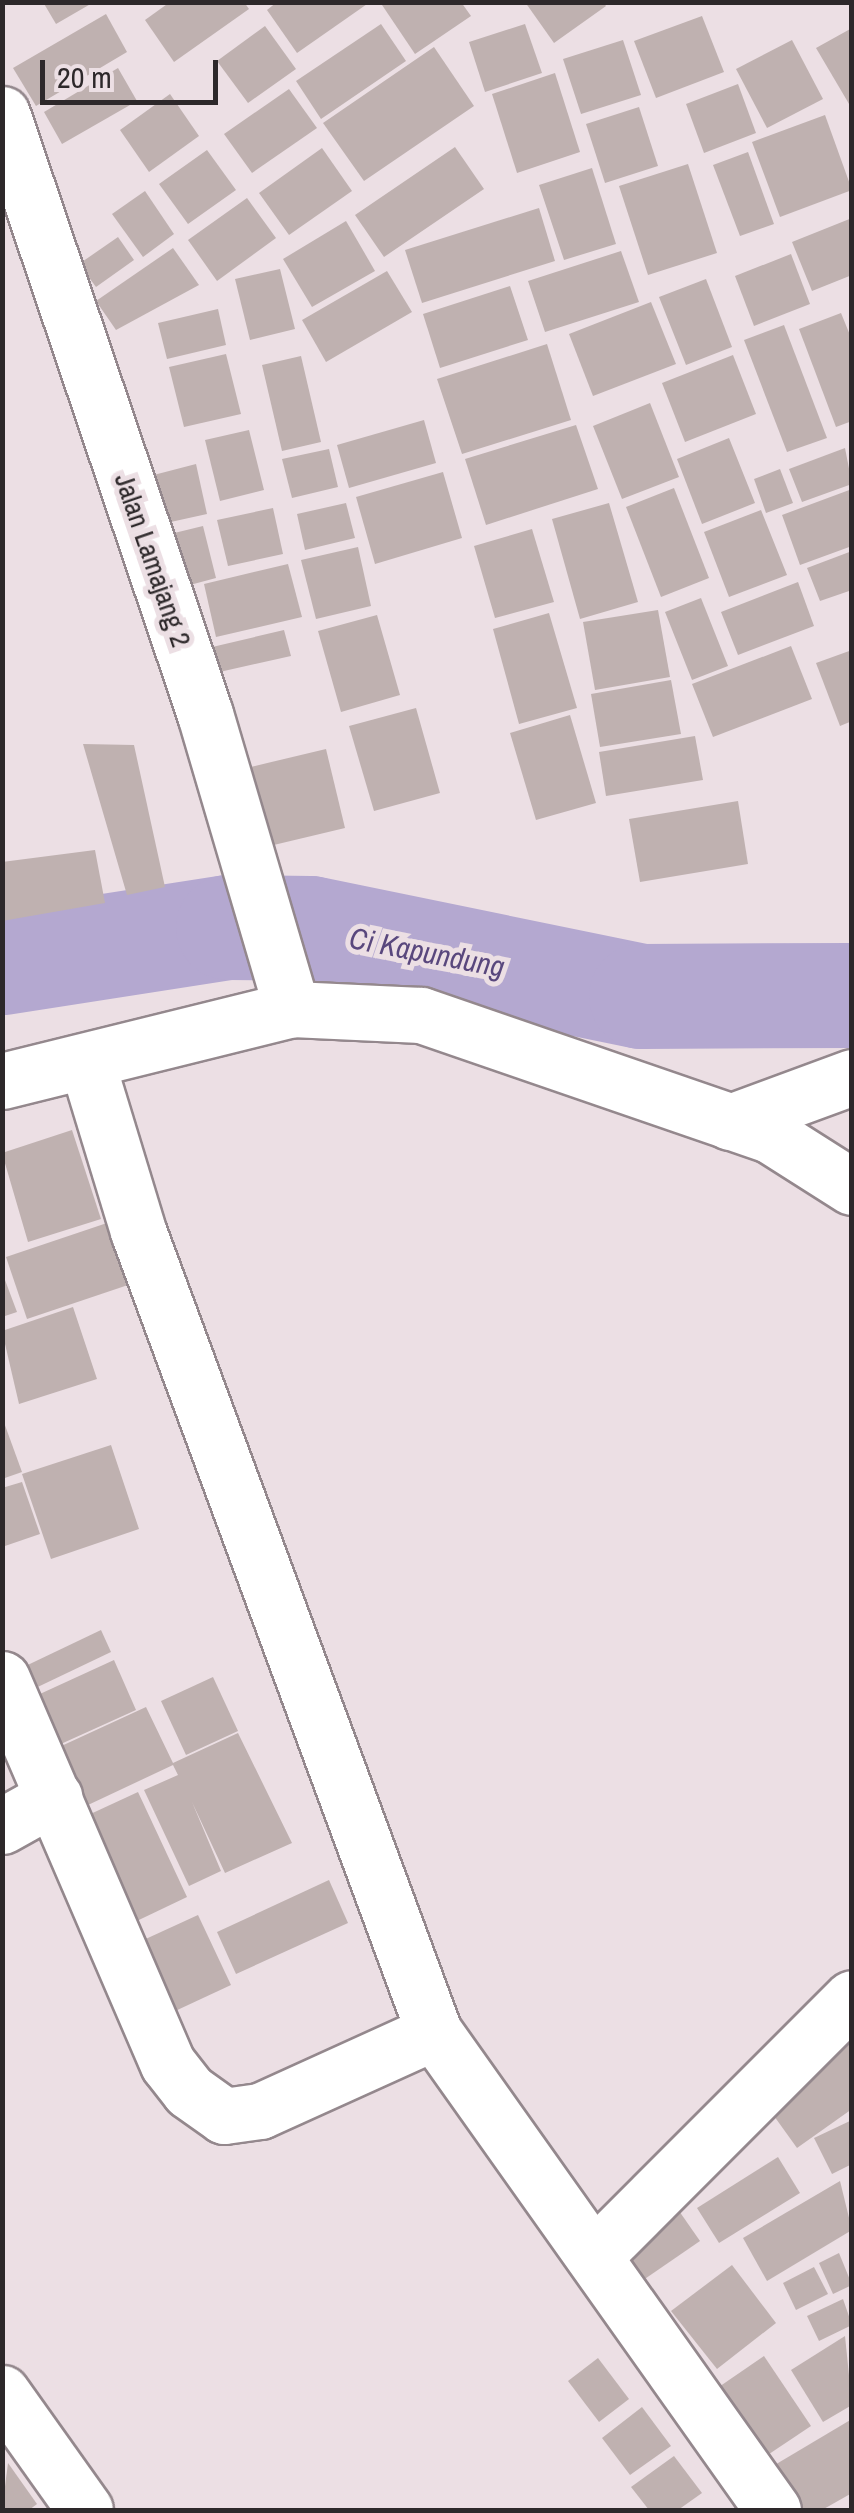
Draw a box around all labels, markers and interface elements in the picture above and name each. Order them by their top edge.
scale bar [45,40,222,102]
text: 20 m [57,57,112,97]
street label: Jalan Lamajang 2 [108,469,198,651]
water label: Ci Kapundung [346,919,508,985]

